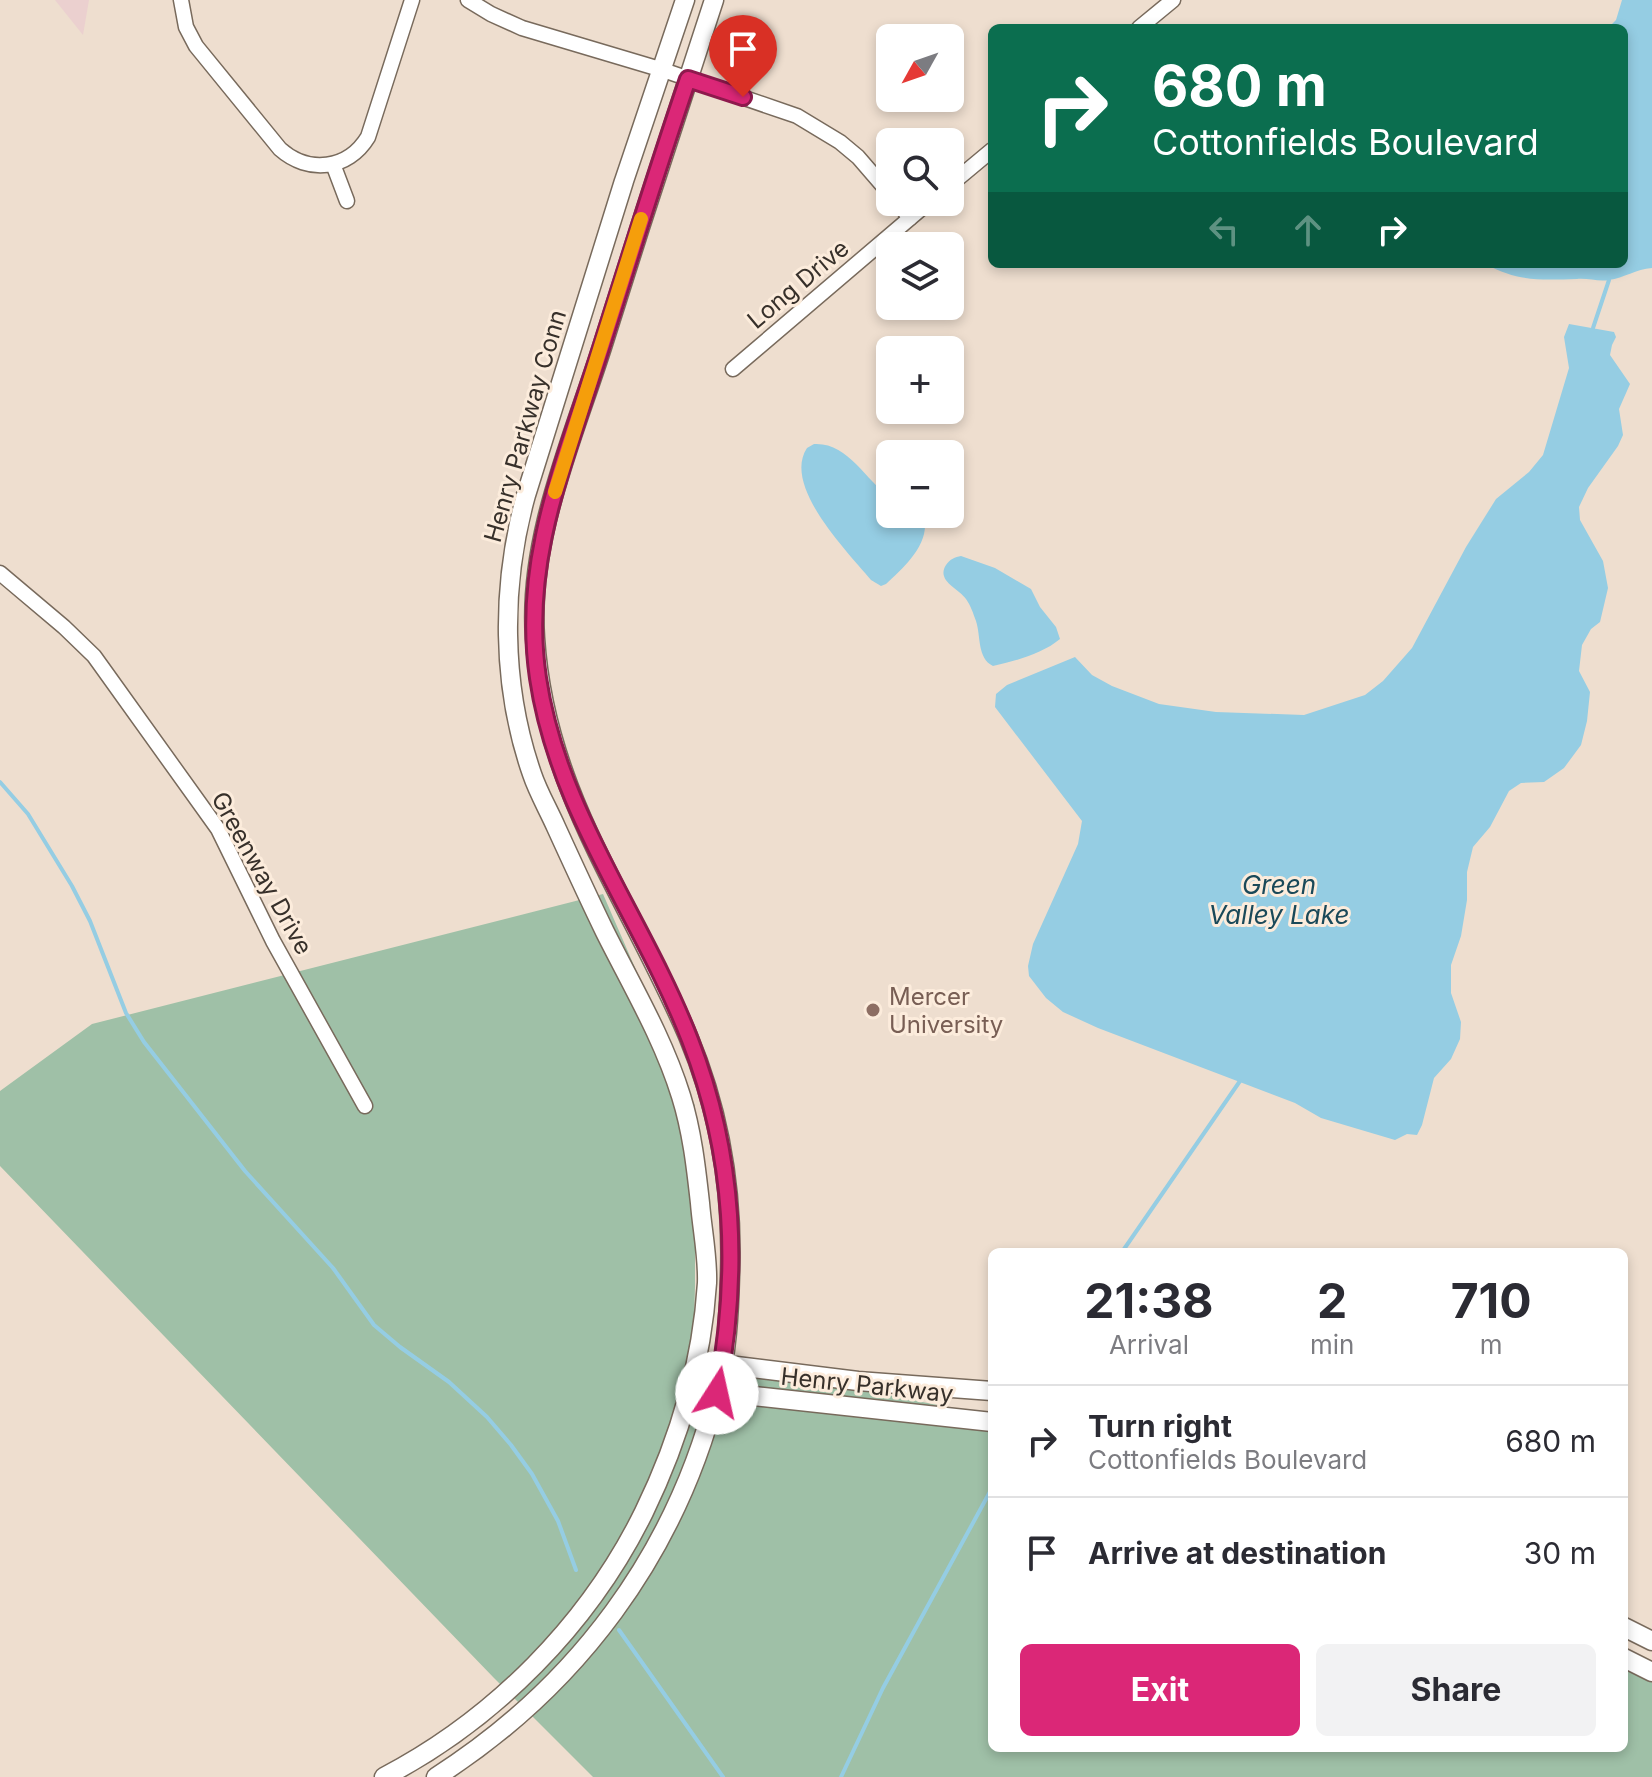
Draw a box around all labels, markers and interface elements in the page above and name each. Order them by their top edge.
pin [709,15,777,97]
north arrow [876,24,964,112]
map controls [876,24,964,528]
icon: arrive [721,27,765,71]
text: 680 m [1152,52,1327,120]
icon: right [1020,56,1124,160]
text: Cottonfields Boulevard [1152,120,1539,164]
button: search [876,128,964,216]
icon: left [1202,208,1246,252]
icon: ahead [1286,208,1330,252]
icon: right [1370,208,1414,252]
button: layers [876,232,964,320]
street label: Long Drive [742,233,854,335]
street label: Henry Parkway Conn [478,306,572,546]
button: + [876,336,964,424]
button: − [876,440,964,528]
street label: Greenway Drive [205,787,319,959]
water label: Green Valley Lake [1209,869,1349,930]
place label: Mercer University [889,982,1003,1039]
marker: Mercer University [864,1001,882,1019]
text: 21:38 [1084,1271,1214,1330]
text: 2 [1317,1271,1347,1330]
text: 710 [1451,1271,1532,1330]
text: Arrival [1109,1329,1189,1360]
text: min [1310,1329,1354,1360]
text: m [1480,1329,1503,1360]
position arrow [675,1351,759,1435]
street label: Henry Parkway [779,1362,955,1408]
text: Turn right [1088,1408,1232,1444]
icon: right [1020,1419,1064,1463]
text: 680 m [1505,1423,1596,1459]
text: Cottonfields Boulevard [1088,1444,1367,1475]
icon: arrive [1020,1531,1064,1575]
text: Arrive at destination [1088,1535,1386,1571]
text: 30 m [1524,1535,1596,1571]
button: Exit [1020,1644,1300,1736]
button: Share [1316,1644,1596,1736]

